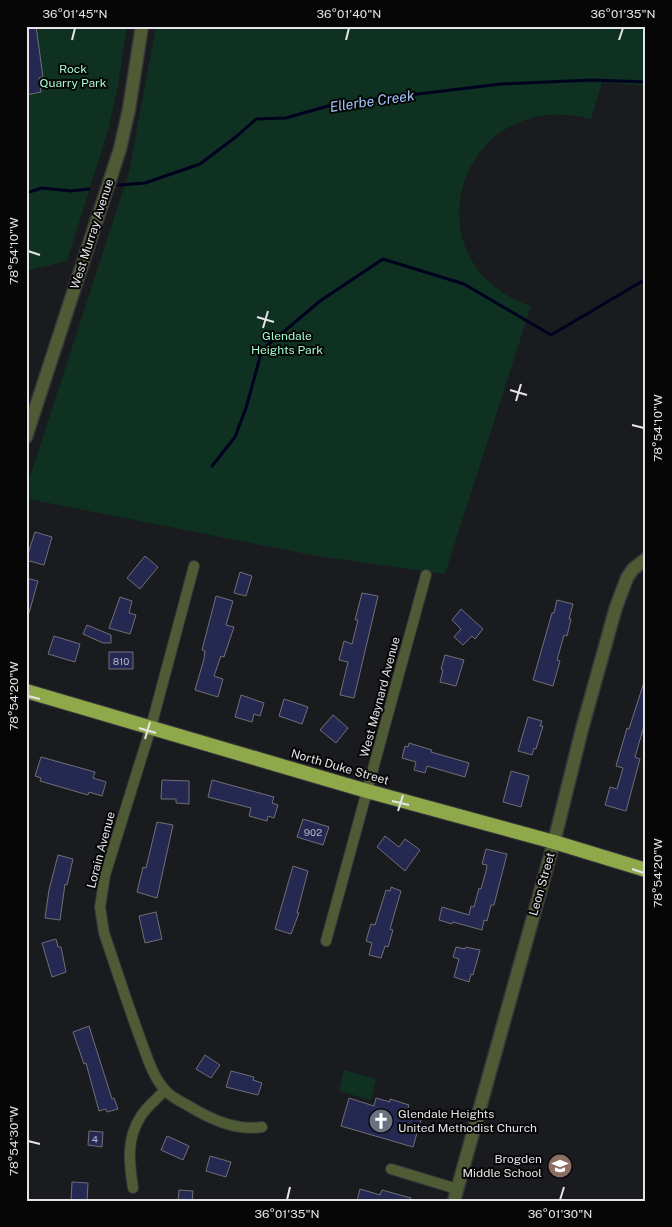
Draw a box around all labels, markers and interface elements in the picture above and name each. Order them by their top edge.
text: 36°01'45"N [43,7,108,21]
text: 36°01'40"N [317,7,381,21]
text: 36°01'35"N [590,7,656,21]
park label: Rock Quarry Park [39,62,107,90]
water label: Ellerbe Creek [329,87,416,115]
street label: West Murray Avenue [68,177,116,291]
text: 78°54'10"W [7,217,21,285]
park label: Glendale Heights Park [251,329,323,357]
text: 78°54'10"W [651,394,665,462]
street label: West Maynard Avenue [357,635,403,759]
house number: 810 [113,655,129,667]
text: 78°54'20"W [7,661,21,731]
street label: North Duke Street [289,746,391,788]
street label: Lorain Avenue [84,810,118,890]
house number: 902 [304,826,322,838]
text: 78°54'20"W [651,838,665,908]
street label: Leon Street [526,850,558,917]
text: 78°54'30"W [7,1106,21,1176]
place label: Glendale Heights United Methodist Church [398,1107,537,1135]
church icon: Glendale Heights United Methodist Church [368,1108,394,1134]
house number: 4 [92,1133,98,1145]
place label: Brogden Middle School [462,1152,542,1180]
school or university icon: Brogden Middle School [547,1153,573,1179]
text: 36°01'35"N [254,1207,320,1221]
text: 36°01'30"N [528,1207,592,1221]

